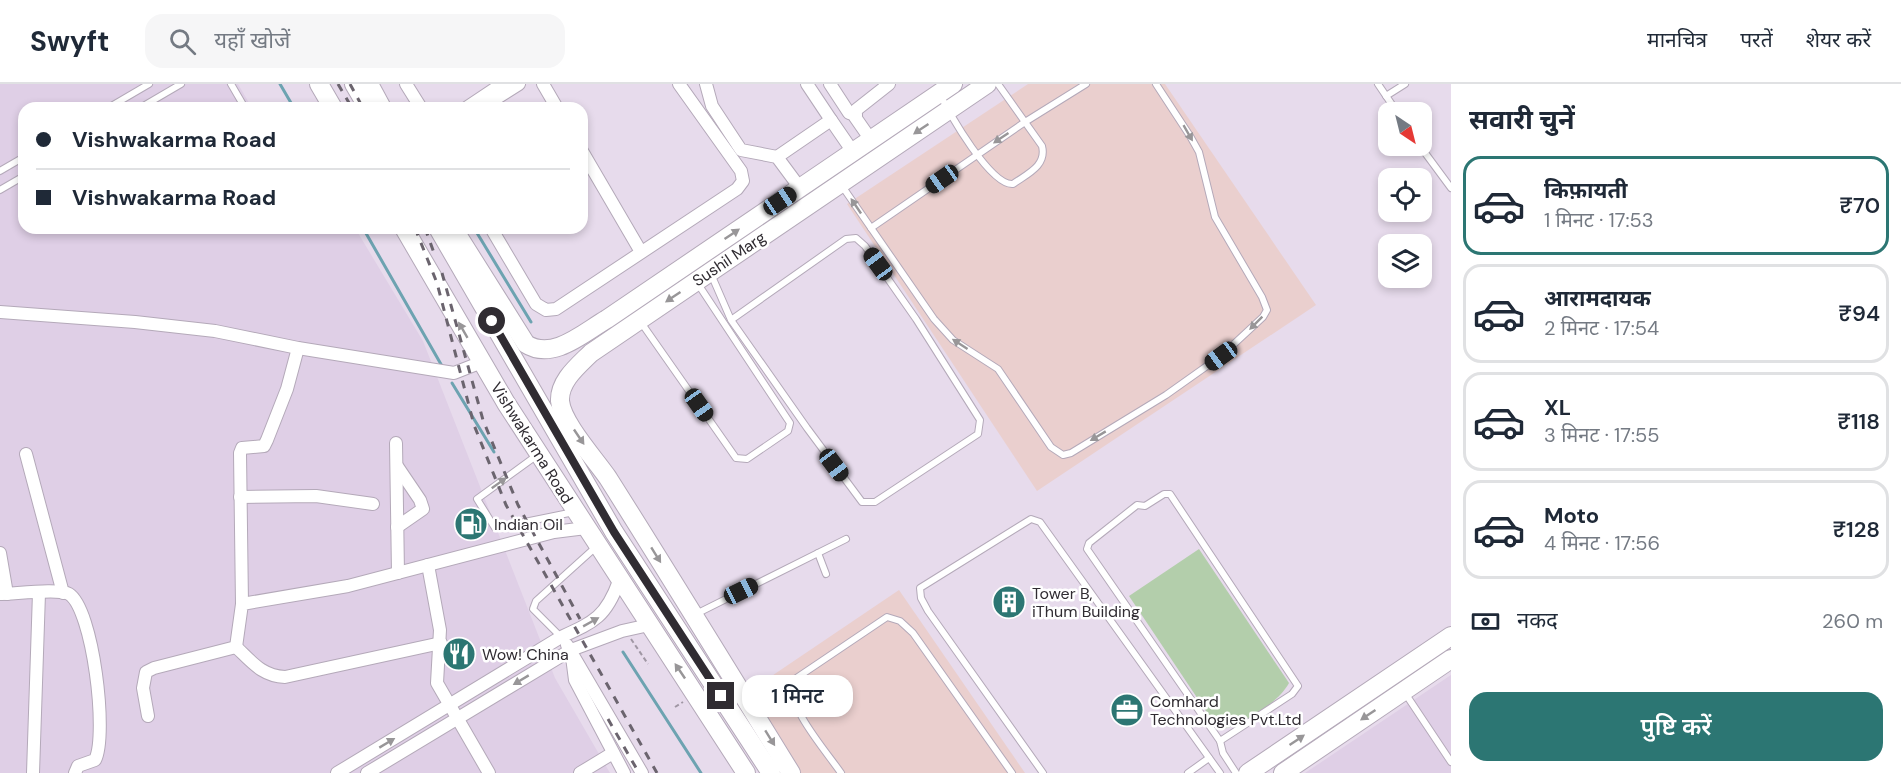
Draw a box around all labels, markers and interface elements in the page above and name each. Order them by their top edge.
search box [145,14,565,68]
text: Swyft [30,23,109,60]
icon: search [166,25,199,58]
text: यहाँ खोजें [214,26,290,55]
text: मानचित्र [1647,26,1707,54]
text: परतें [1740,26,1773,54]
text: शेयर करें [1806,26,1871,54]
north arrow [1378,102,1432,156]
map controls [1378,102,1432,288]
text: सवारी चुनें [1469,102,1575,137]
one-way arrow [914,123,930,135]
text: Vishwakarma Road [72,125,276,154]
one-way arrow [1183,125,1194,141]
one-way arrow [994,132,1010,144]
car [922,161,962,197]
button: locate [1378,168,1432,222]
text: किफ़ायती [1544,176,1628,205]
icon: car [1472,179,1526,233]
text: Vishwakarma Road [72,183,276,212]
car [760,183,800,219]
text: ₹70 [1839,191,1880,220]
one-way arrow [850,197,861,214]
text: 1 मिनट · 17:53 [1544,207,1653,233]
street label: Sushil Marg [688,227,770,291]
one-way arrow [723,228,739,240]
button: layers [1378,234,1432,288]
car [860,244,896,284]
text: आरामदायक [1544,284,1651,313]
icon: car [1472,287,1526,341]
one-way arrow [665,291,681,302]
text: ₹94 [1838,299,1880,328]
route start [478,307,505,334]
one-way arrow [1250,315,1264,329]
text: 2 मिनट · 17:54 [1544,315,1659,341]
one-way arrow [458,321,468,338]
one-way arrow [953,338,969,350]
car [1201,338,1241,374]
street label: Vishwakarma Road [486,378,578,508]
car [681,385,717,425]
text: XL [1544,393,1571,422]
icon: car [1472,395,1526,449]
text: ₹118 [1837,407,1880,436]
text: 3 मिनट · 17:55 [1544,422,1659,448]
one-way arrow [574,429,585,445]
one-way arrow [1090,431,1106,442]
car [816,445,852,485]
one-way arrow [491,477,507,489]
text: Moto [1544,501,1599,530]
icon: car [1472,503,1526,557]
fuel station icon: Indian Oil [453,506,489,542]
place label: Indian Oil [494,514,563,535]
text: ₹128 [1832,515,1880,544]
text: 4 मिनट · 17:56 [1544,530,1660,556]
one-way arrow [650,547,661,563]
car [721,575,761,607]
place label: Tower B, iThum Building [1032,583,1140,622]
building icon: Tower B, iThum Building [991,584,1027,620]
icon: cash [1469,605,1502,638]
text: नकद [1517,606,1558,635]
text: 260 m [1822,608,1883,634]
one-way arrow [583,617,600,627]
restaurant icon: Wow! China [441,636,477,672]
place label: Wow! China [482,644,569,665]
one-way arrow [674,664,686,680]
one-way arrow [513,674,529,685]
callout: 1 मिनट [742,675,853,717]
route end [707,682,734,709]
text: 1 मिनट [771,683,824,709]
place label: Comhard Technologies Pvt.Ltd [1150,691,1301,730]
office icon: Comhard Technologies Pvt.Ltd [1109,692,1145,728]
button: पुष्टि करें [1469,692,1883,761]
one-way arrow [1359,710,1376,721]
one-way arrow [764,730,775,746]
one-way arrow [1288,734,1304,746]
one-way arrow [379,737,395,748]

